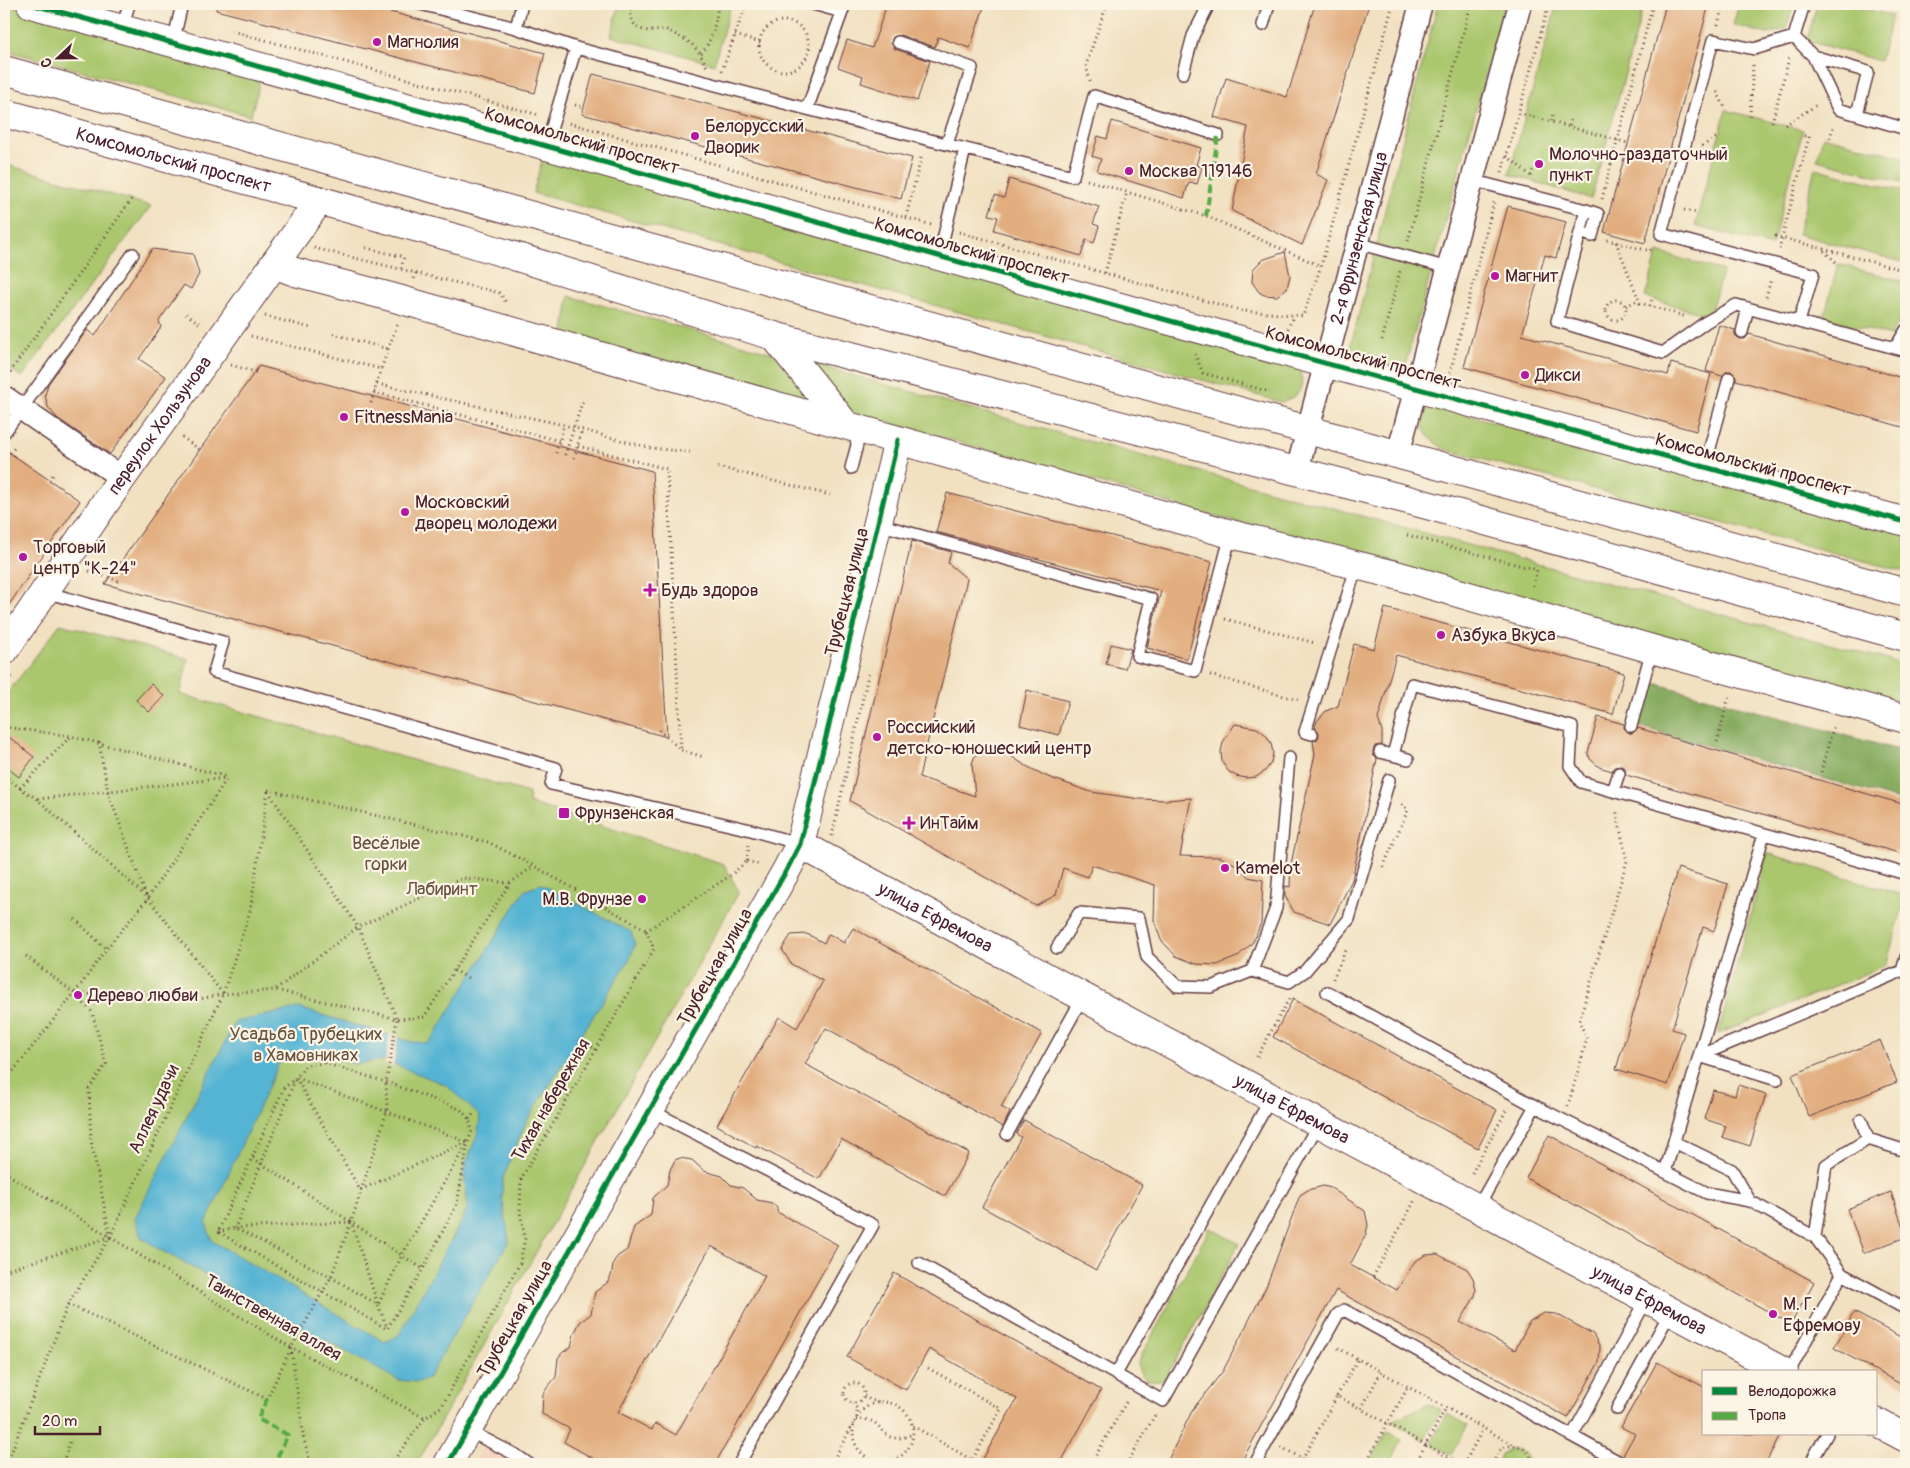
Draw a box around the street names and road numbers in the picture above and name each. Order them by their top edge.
street label: Комсомольский проспект [482,102,682,180]
street label: Комсомольский проспект [73,122,274,198]
street label: 2-я Фрунзенская улица [1325,149,1393,327]
street label: Комсомольский проспект [872,212,1072,290]
street label: Комсомольский проспект [1263,321,1463,395]
street label: переулок Хользунова [102,352,217,499]
street label: Комсомольский проспект [1653,428,1853,502]
street label: Трубецкая улица [820,525,874,659]
street label: улица Ефремова [873,876,997,958]
street label: Трубецкая улица [672,904,758,1030]
street label: Тихая набережная [506,1034,596,1166]
street label: Аллея удачи [123,1061,185,1157]
street label: улица Ефремова [1230,1068,1354,1149]
street label: Трубецкая улица [472,1256,558,1382]
street label: улица Ефремова [1587,1259,1711,1340]
street label: Таинственная аллея [200,1269,346,1367]

